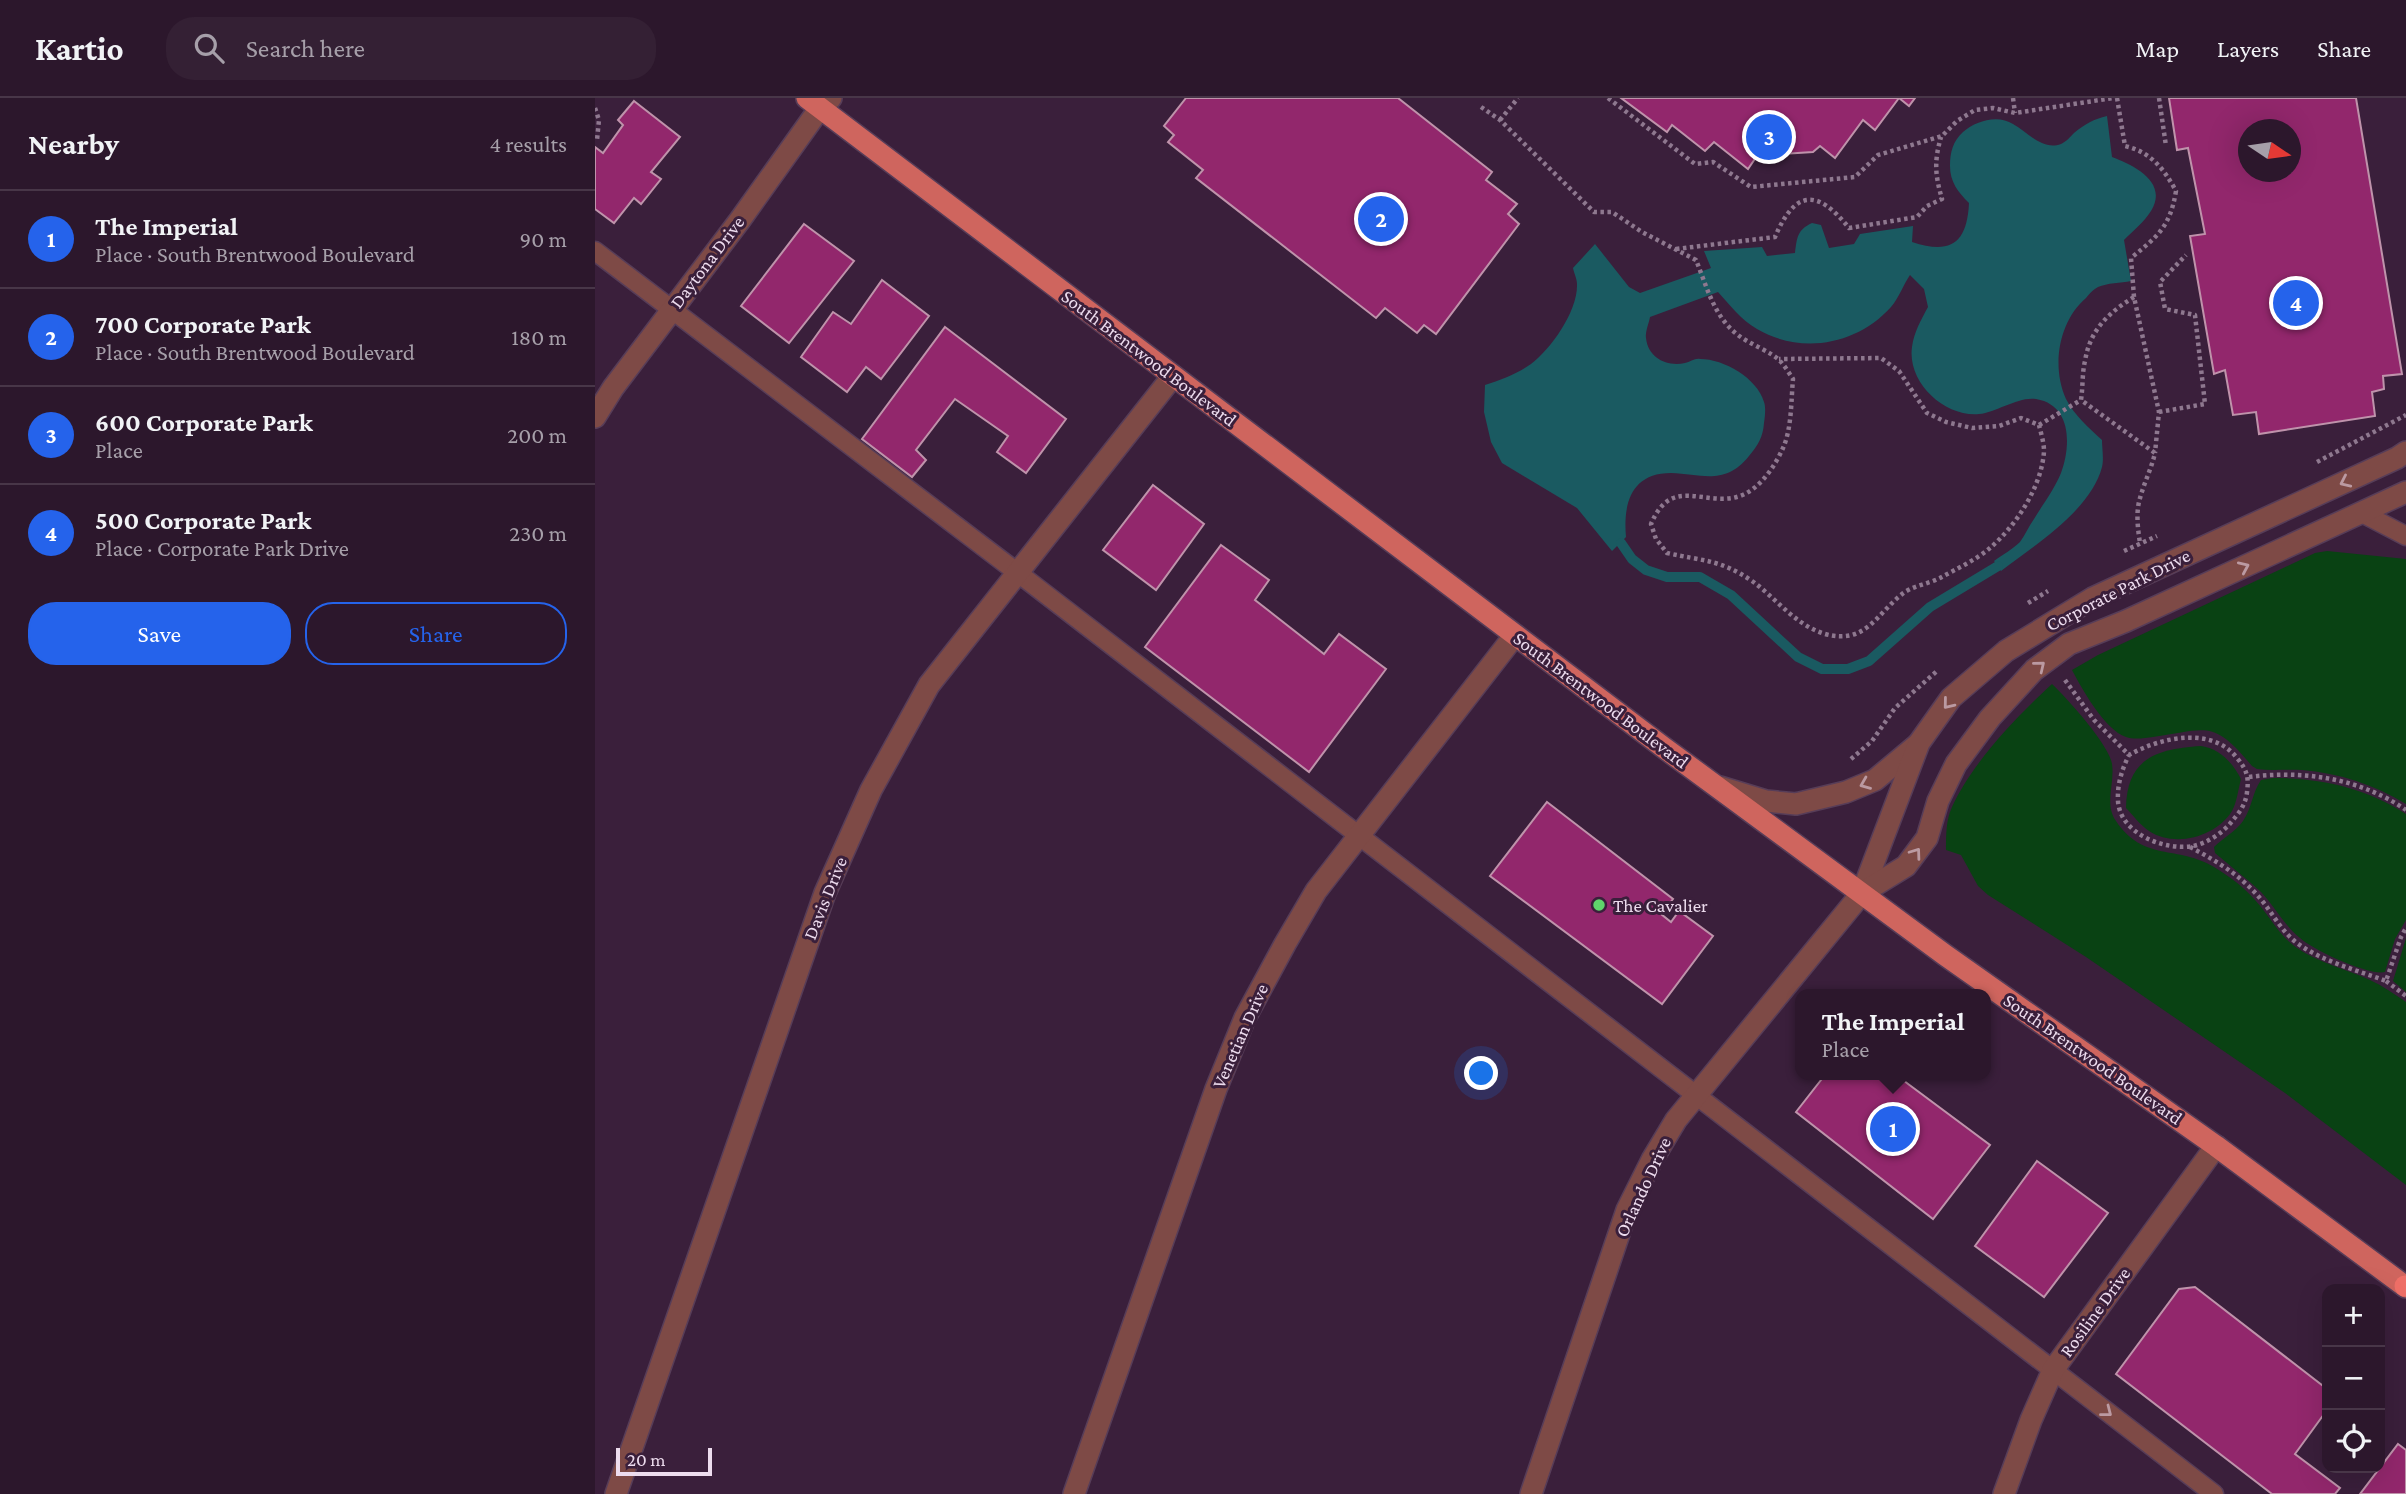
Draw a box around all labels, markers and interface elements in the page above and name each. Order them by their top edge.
search box [166,17,656,80]
icon: search [190,29,228,67]
text: Kartio [35,30,124,67]
text: Search here [246,34,365,63]
text: Map [2135,35,2179,62]
text: Layers [2217,35,2279,62]
text: Share [2317,35,2371,62]
pin: 3 [1746,111,1792,163]
north arrow [2238,119,2301,182]
text: Nearby [28,127,119,160]
text: 4 results [489,131,567,157]
pin: 2 [1358,193,1404,245]
text: The Imperial [95,212,238,241]
street label: Daytona Drive [666,212,748,312]
text: 1 [47,226,55,252]
text: 90 m [520,226,567,252]
text: Place · South Brentwood Boulevard [95,241,415,267]
pin: 4 [2273,277,2319,329]
street label: South Brentwood Boulevard [1058,285,1240,431]
text: 700 Corporate Park [95,310,311,339]
text: 2 [45,324,57,350]
text: 180 m [511,324,567,350]
text: Place · South Brentwood Boulevard [95,339,415,365]
text: 600 Corporate Park [95,408,313,437]
text: 3 [45,422,57,448]
text: 200 m [507,422,567,448]
text: Place [95,437,143,463]
one-way arrow [2340,474,2352,488]
text: 500 Corporate Park [95,506,311,535]
text: 4 [45,520,57,546]
text: 230 m [509,520,567,546]
text: Place · Corporate Park Drive [95,535,349,561]
street label: Corporate Park Drive [2043,545,2193,635]
one-way arrow [2236,561,2249,575]
button: Save [28,602,291,665]
button: Share [305,602,567,665]
street label: South Brentwood Boulevard [1510,627,1692,773]
one-way arrow [2031,662,2044,674]
one-way arrow [1944,696,1957,708]
one-way arrow [1859,776,1872,790]
one-way arrow [1908,848,1920,861]
street label: Davis Drive [799,854,851,942]
place label: The Cavalier [1613,895,1708,916]
marker: The Cavalier [1591,897,1607,913]
street label: Venetian Drive [1208,981,1272,1091]
popup [1795,989,1991,1080]
street label: South Brentwood Boulevard [2000,989,2186,1129]
text: The Imperial [1822,1007,1964,1036]
text: Place [1822,1036,1869,1062]
your location [1464,1056,1498,1090]
pin: 1 [1870,1103,1916,1155]
street label: Orlando Drive [1611,1134,1675,1240]
street label: Rosiline Drive [2055,1263,2135,1361]
map controls [2322,1284,2385,1473]
button: + [2322,1284,2385,1347]
button: − [2322,1347,2385,1410]
one-way arrow [2100,1403,2112,1416]
button: locate [2322,1410,2385,1473]
scale bar [616,1445,712,1477]
text: 20 m [627,1449,666,1470]

